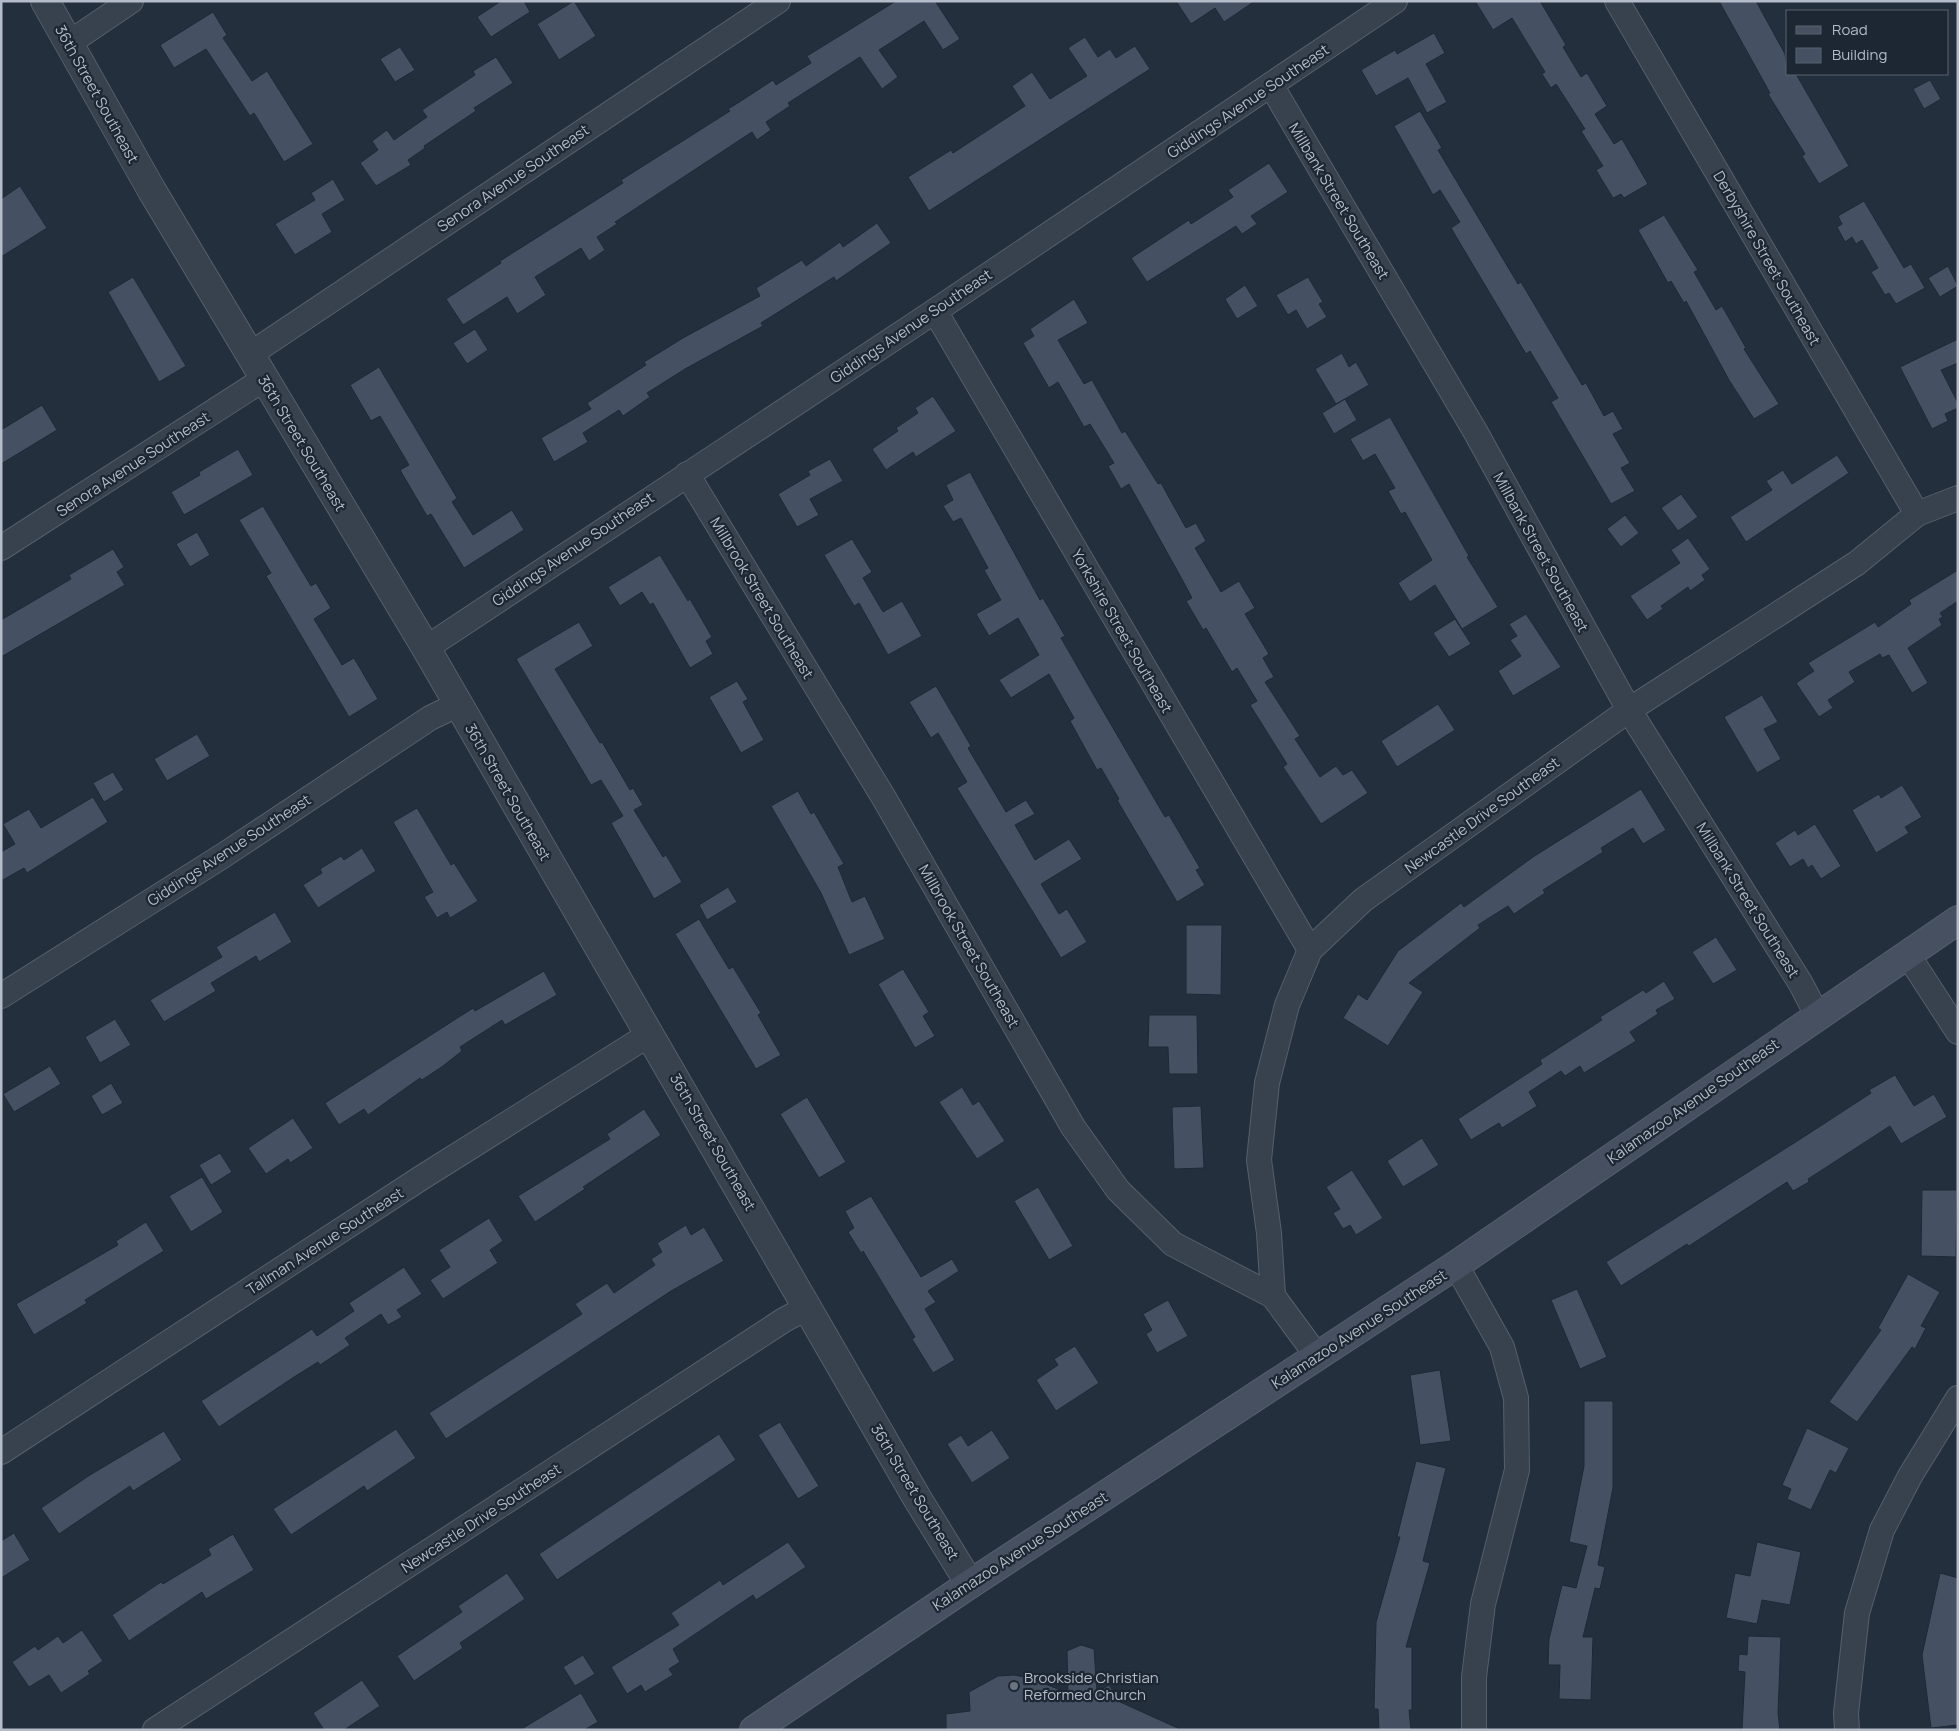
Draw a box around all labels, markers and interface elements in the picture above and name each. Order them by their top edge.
legend [1786,10,1949,75]
text: Road [1832,19,1868,40]
street label: 36th Street Southeast [50,21,144,167]
street label: Giddings Avenue Southeast [1163,39,1333,163]
text: Building [1832,44,1887,65]
street label: Senora Avenue Southeast [433,119,593,237]
street label: Millbank Street Southeast [1284,119,1394,283]
street label: Derbyshire Street Southeast [1708,167,1826,349]
street label: Giddings Avenue Southeast [826,264,996,388]
street label: 36th Street Southeast [253,371,351,515]
street label: Senora Avenue Southeast [52,406,214,522]
street label: Millbank Street Southeast [1488,468,1594,636]
street label: Giddings Avenue Southeast [488,487,658,611]
street label: Millbrook Street Southeast [705,513,819,683]
street label: Yorkshire Street Southeast [1066,545,1178,717]
street label: 36th Street Southeast [460,719,556,865]
street label: Newcastle Drive Southeast [1400,752,1564,878]
street label: Giddings Avenue Southeast [143,789,315,911]
street label: Millbank Street Southeast [1692,818,1804,982]
street label: Millbrook Street Southeast [914,861,1024,1031]
street label: Kalamazoo Avenue Southeast [1603,1034,1783,1168]
street label: 36th Street Southeast [665,1069,761,1215]
street label: Tallman Avenue Southeast [242,1182,408,1300]
street label: Kalamazoo Avenue Southeast [1267,1264,1451,1394]
street label: 36th Street Southeast [866,1420,964,1564]
street label: Newcastle Drive Southeast [397,1458,565,1578]
street label: Kalamazoo Avenue Southeast [928,1486,1112,1616]
place label: Brookside Christian Reformed Church [1024,1667,1159,1705]
marker: Brookside Christian Reformed Church [1008,1680,1020,1692]

